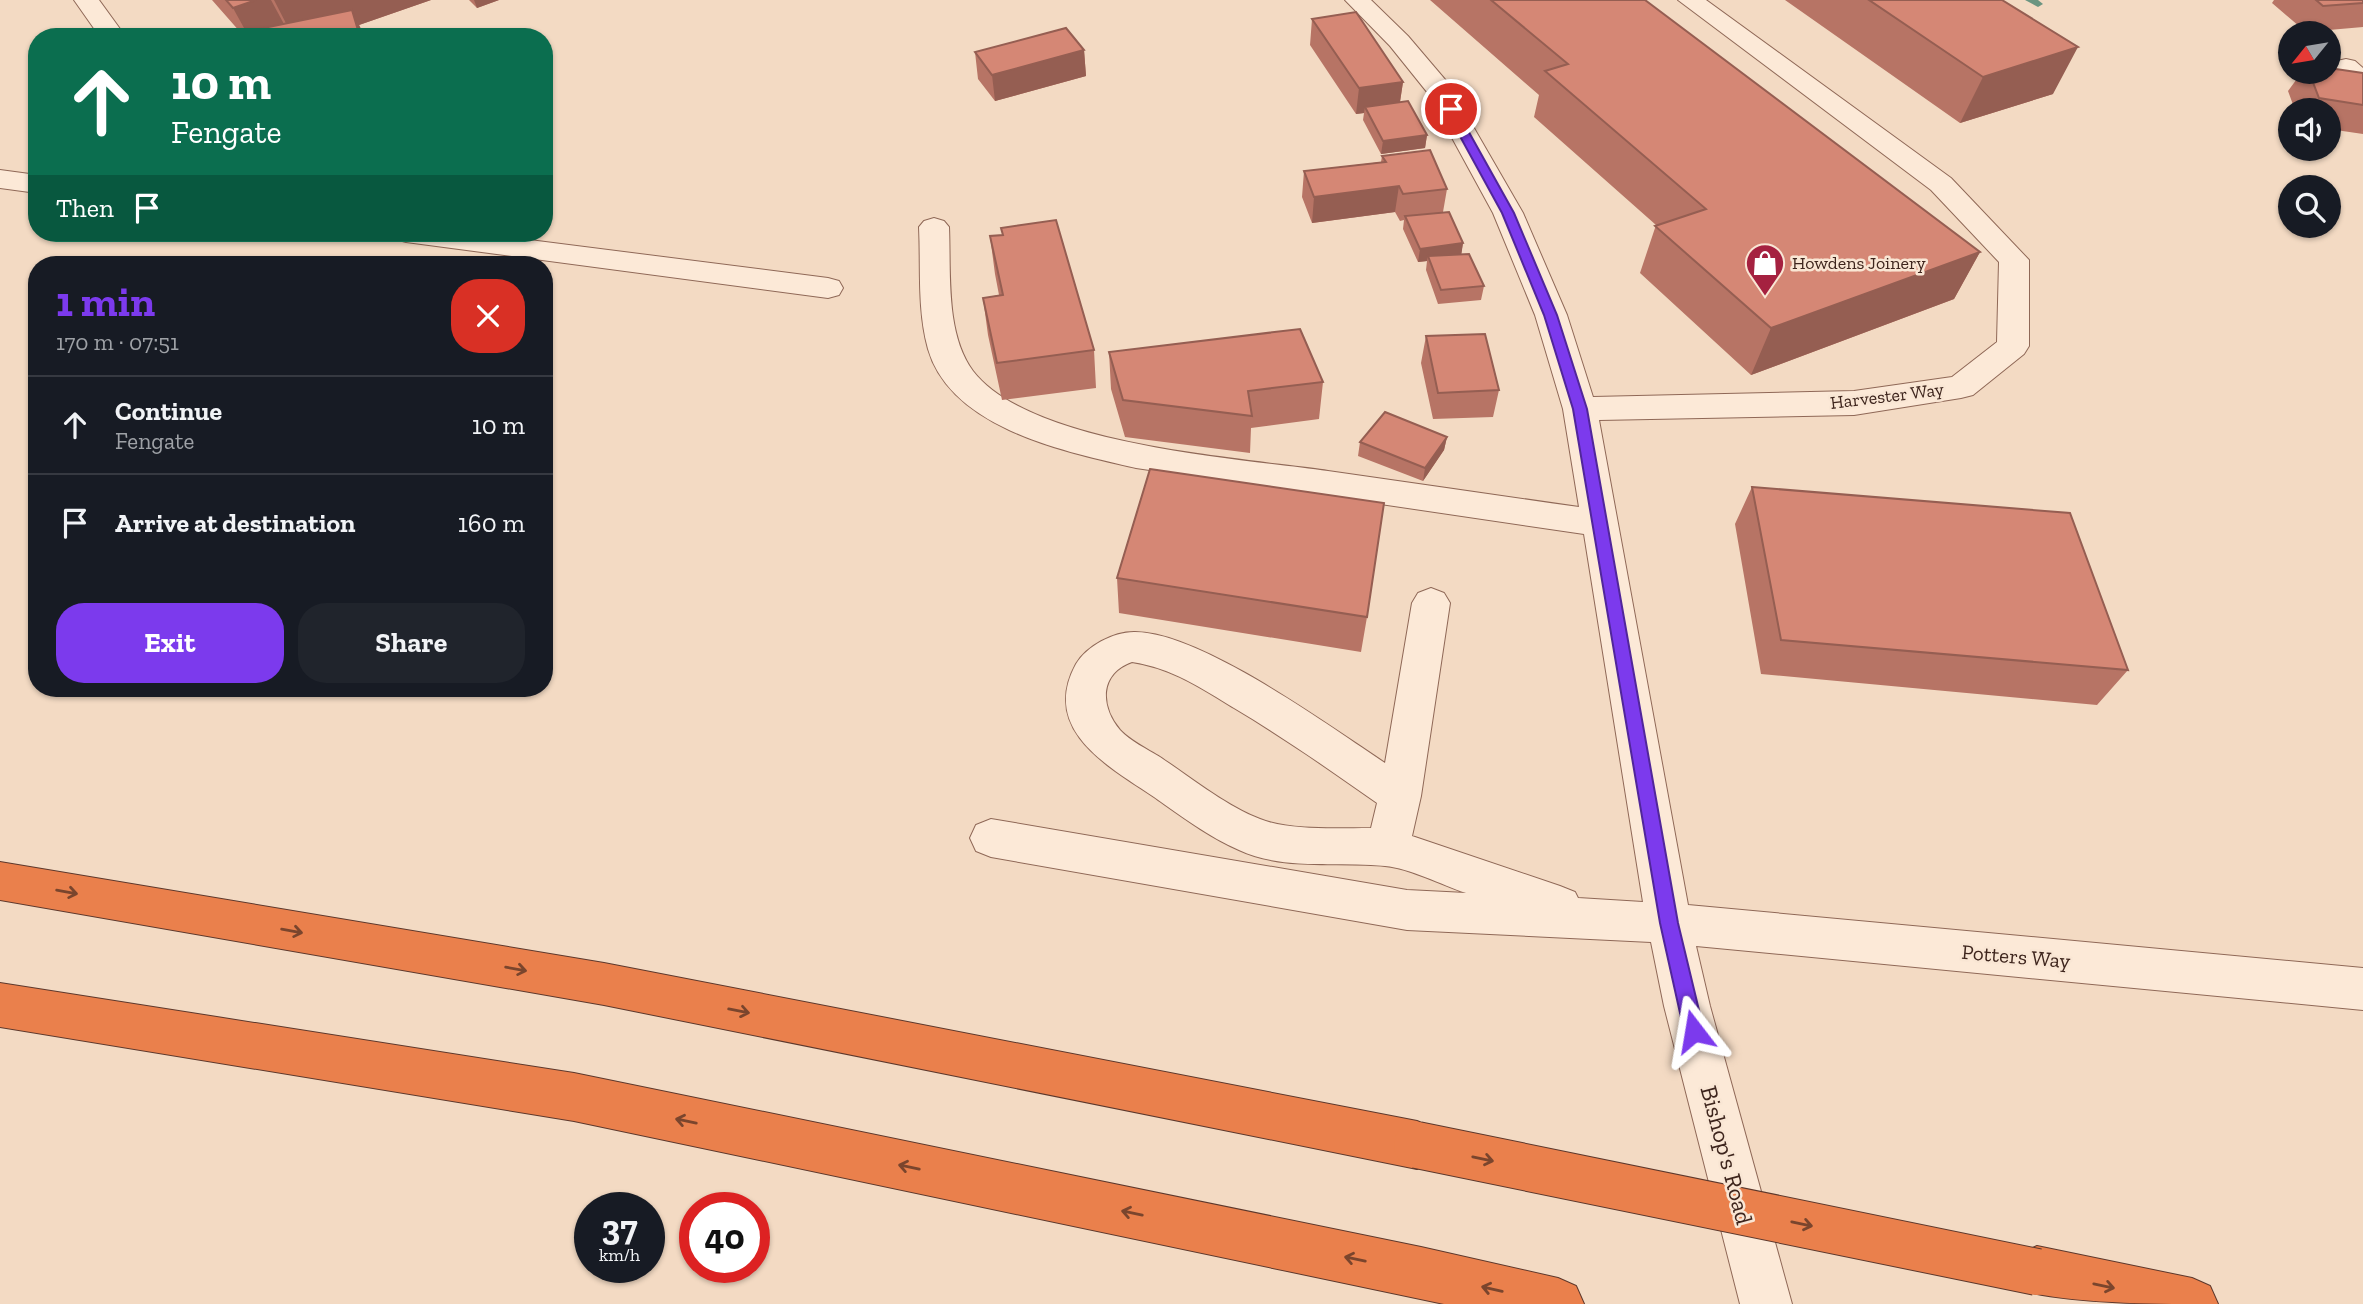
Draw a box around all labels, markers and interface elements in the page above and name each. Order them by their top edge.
north arrow [2278,21,2342,84]
map controls [2278,21,2341,238]
text: 10 m [171,53,271,112]
icon: ahead [56,56,147,147]
pin [1421,79,1481,139]
icon: arrive [1432,90,1470,128]
button: sound [2278,98,2341,161]
text: Fengate [171,113,282,151]
button: search [2278,175,2341,238]
icon: arrive [128,189,166,227]
text: Then [56,192,114,224]
shop icon: Howdens Joinery [1744,242,1786,297]
place label: Howdens Joinery [1792,252,1926,274]
text: 1 min [56,276,155,327]
button: close [451,279,525,353]
text: 170 m · 07:51 [56,328,179,356]
street label: Harvester Way [1829,378,1946,414]
text: Continue [115,395,222,427]
icon: ahead [56,406,94,444]
text: 10 m [472,409,525,441]
text: Fengate [115,427,194,455]
icon: arrive [56,504,94,542]
text: Arrive at destination [115,507,355,539]
text: 160 m [458,507,525,539]
button: Exit [56,603,284,683]
button: Share [298,603,525,683]
one-way arrow [55,886,78,900]
one-way arrow [280,925,302,938]
street label: Potters Way [1961,939,2072,973]
one-way arrow [504,963,527,976]
position arrow [1657,994,1731,1068]
one-way arrow [727,1005,750,1018]
street label: Bishop's Road [1695,1082,1759,1228]
one-way arrow [675,1113,698,1127]
one-way arrow [1471,1152,1494,1166]
one-way arrow [898,1159,921,1173]
speed limit sign: 40 [679,1192,770,1283]
one-way arrow [1121,1206,1144,1220]
text: 37 [602,1207,637,1249]
one-way arrow [1790,1218,1813,1231]
text: km/h [599,1244,640,1266]
one-way arrow [1344,1252,1367,1266]
one-way arrow [2092,1279,2115,1293]
one-way arrow [1481,1282,1504,1295]

